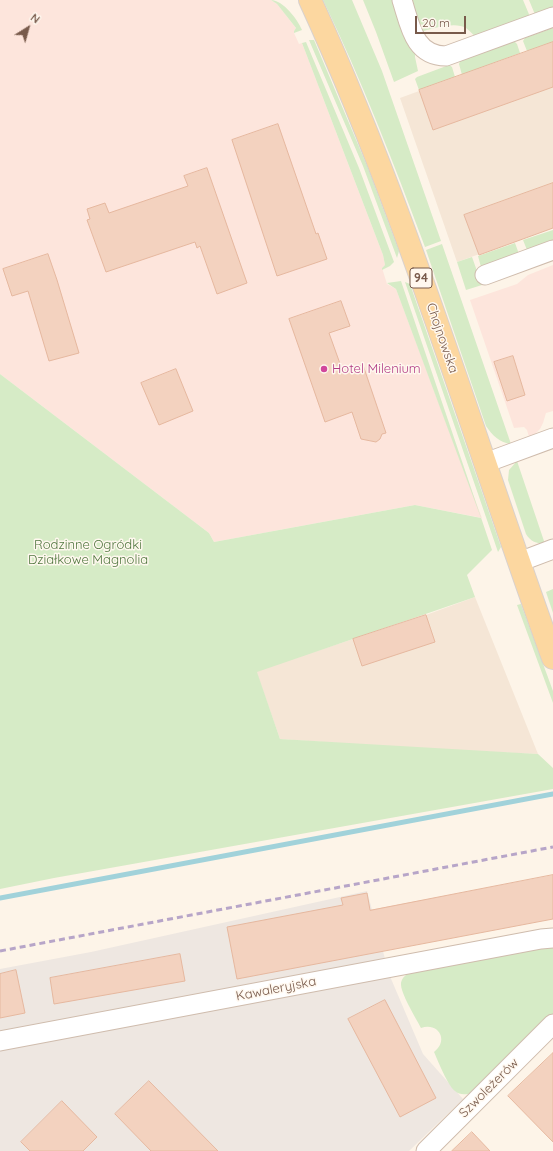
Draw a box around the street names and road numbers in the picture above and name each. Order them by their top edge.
road number: 94 [410,268,432,288]
street label: Chojnowska [423,301,461,375]
street label: Kawaleryjska [235,974,317,1004]
street label: Szwoleżerów [456,1055,522,1121]

